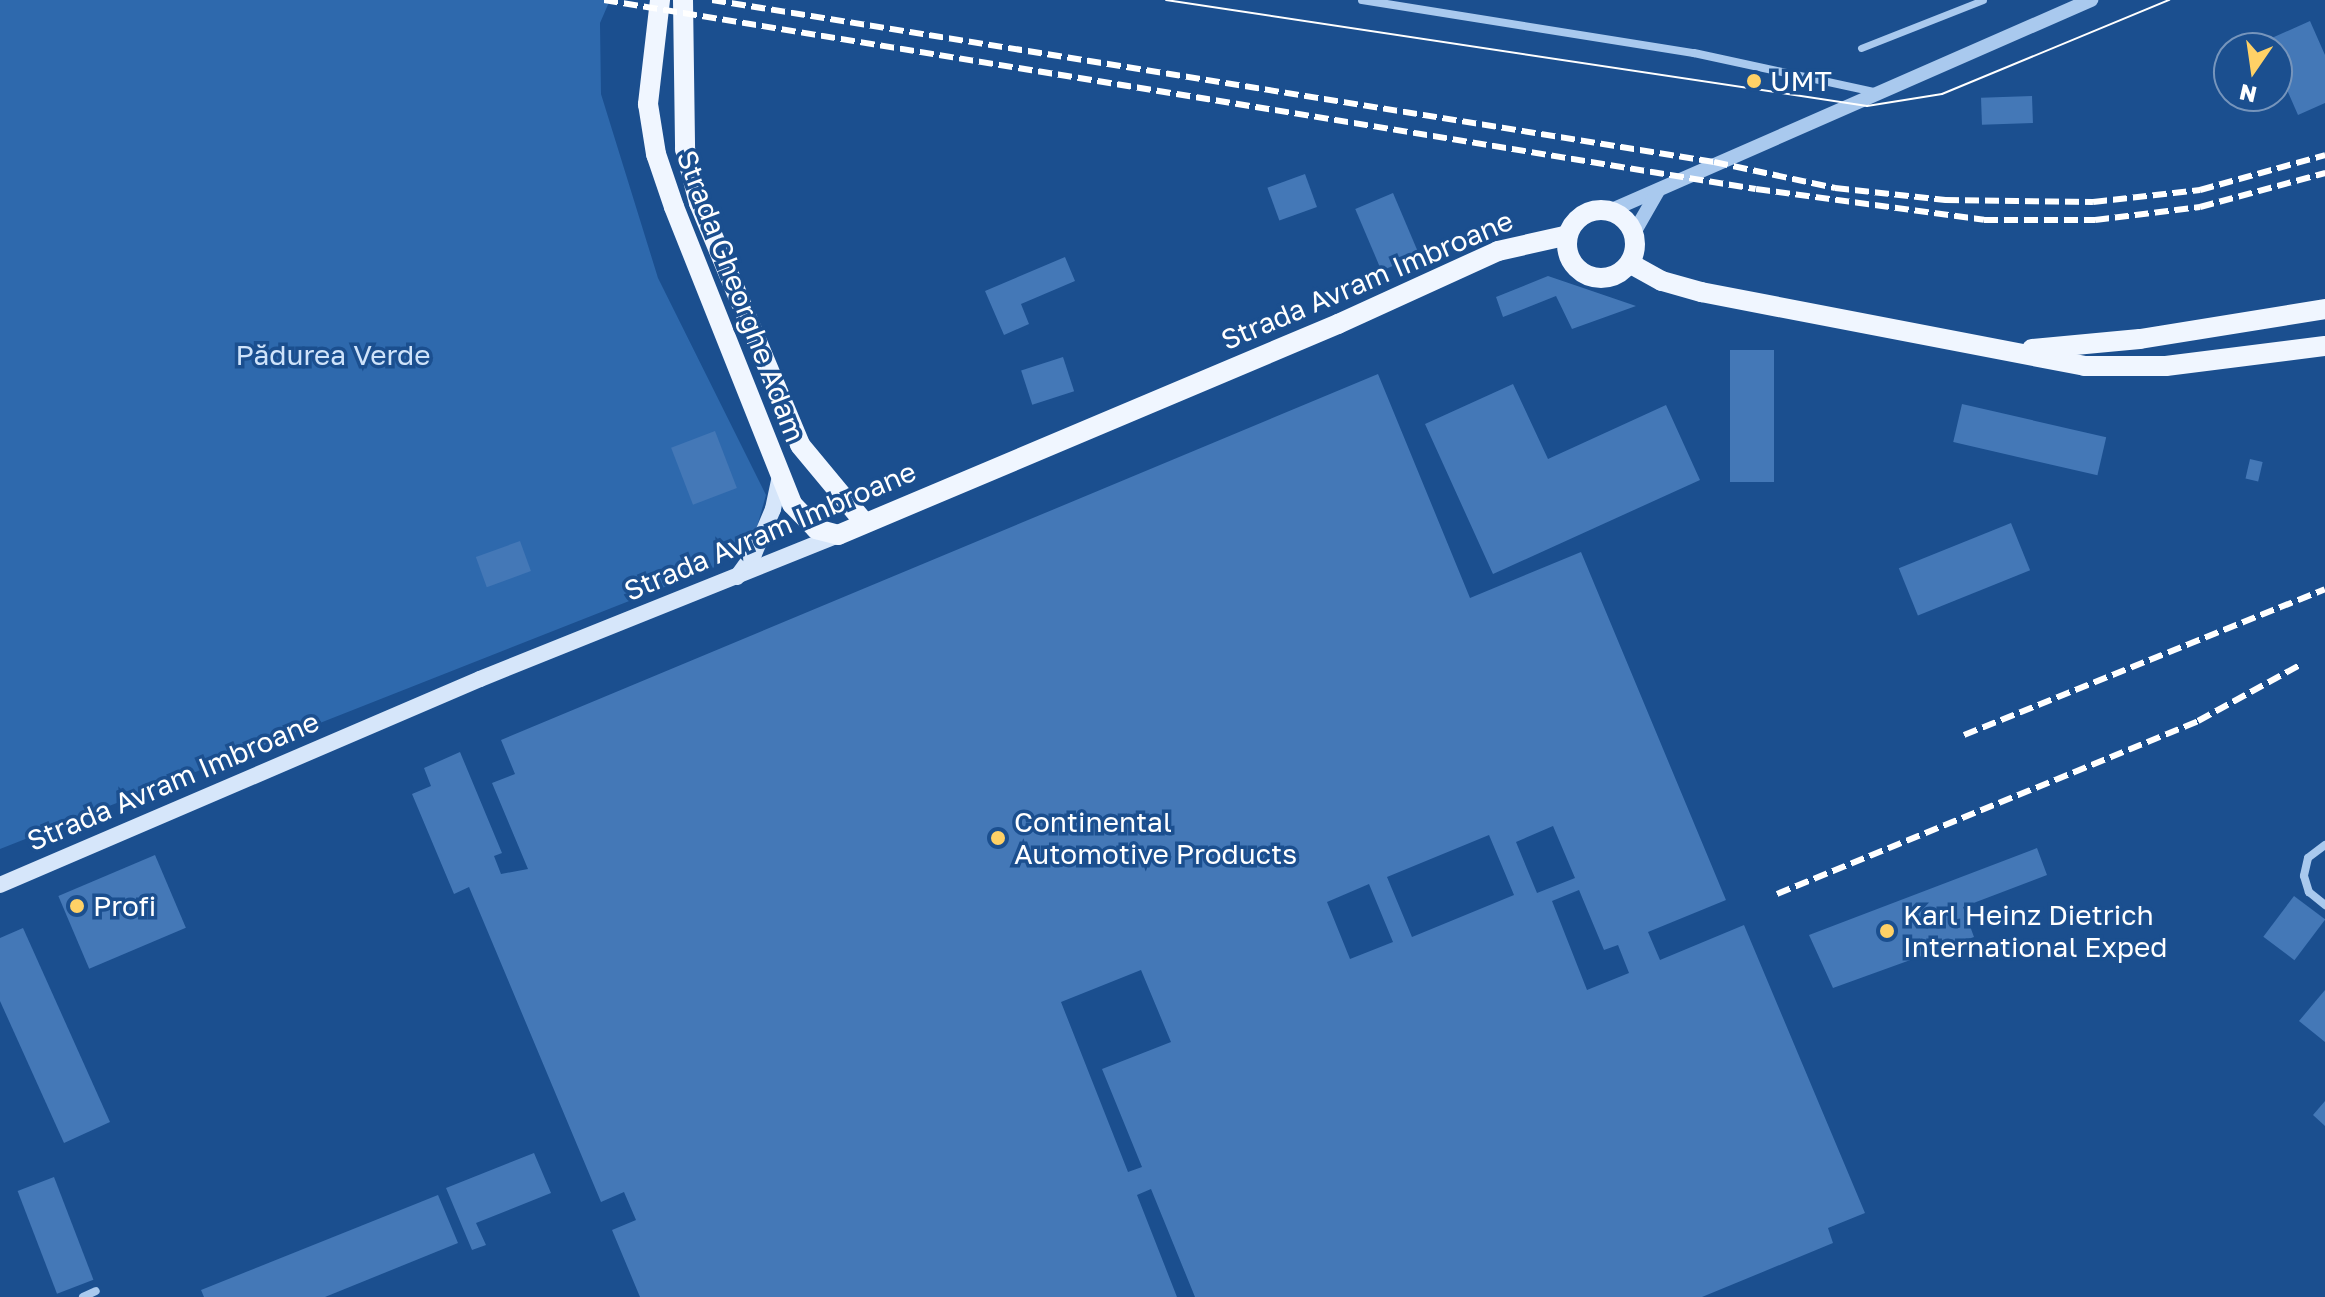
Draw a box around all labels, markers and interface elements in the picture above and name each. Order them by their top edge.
north arrow [2213,32,2293,112]
place label: UMT [1770,64,1832,98]
marker: UMT [1745,72,1763,90]
text: N [2237,79,2259,109]
street label: Strada Gheorghe Adam [670,145,812,447]
street label: Strada Avram Imbroane [1216,203,1518,357]
park label: Pădurea Verde [235,338,431,372]
street label: Strada Avram Imbroane [619,454,921,608]
street label: Strada Avram Imbroane [22,704,324,858]
place label: Continental Automotive Products [1014,805,1297,871]
marker: Continental Automotive Products [989,829,1007,847]
place label: Profi [93,889,156,923]
marker: Profi [68,897,86,915]
place label: Karl Heinz Dietrich International Exped [1903,898,2168,964]
marker: Karl Heinz Dietrich International Exped [1878,922,1896,940]

